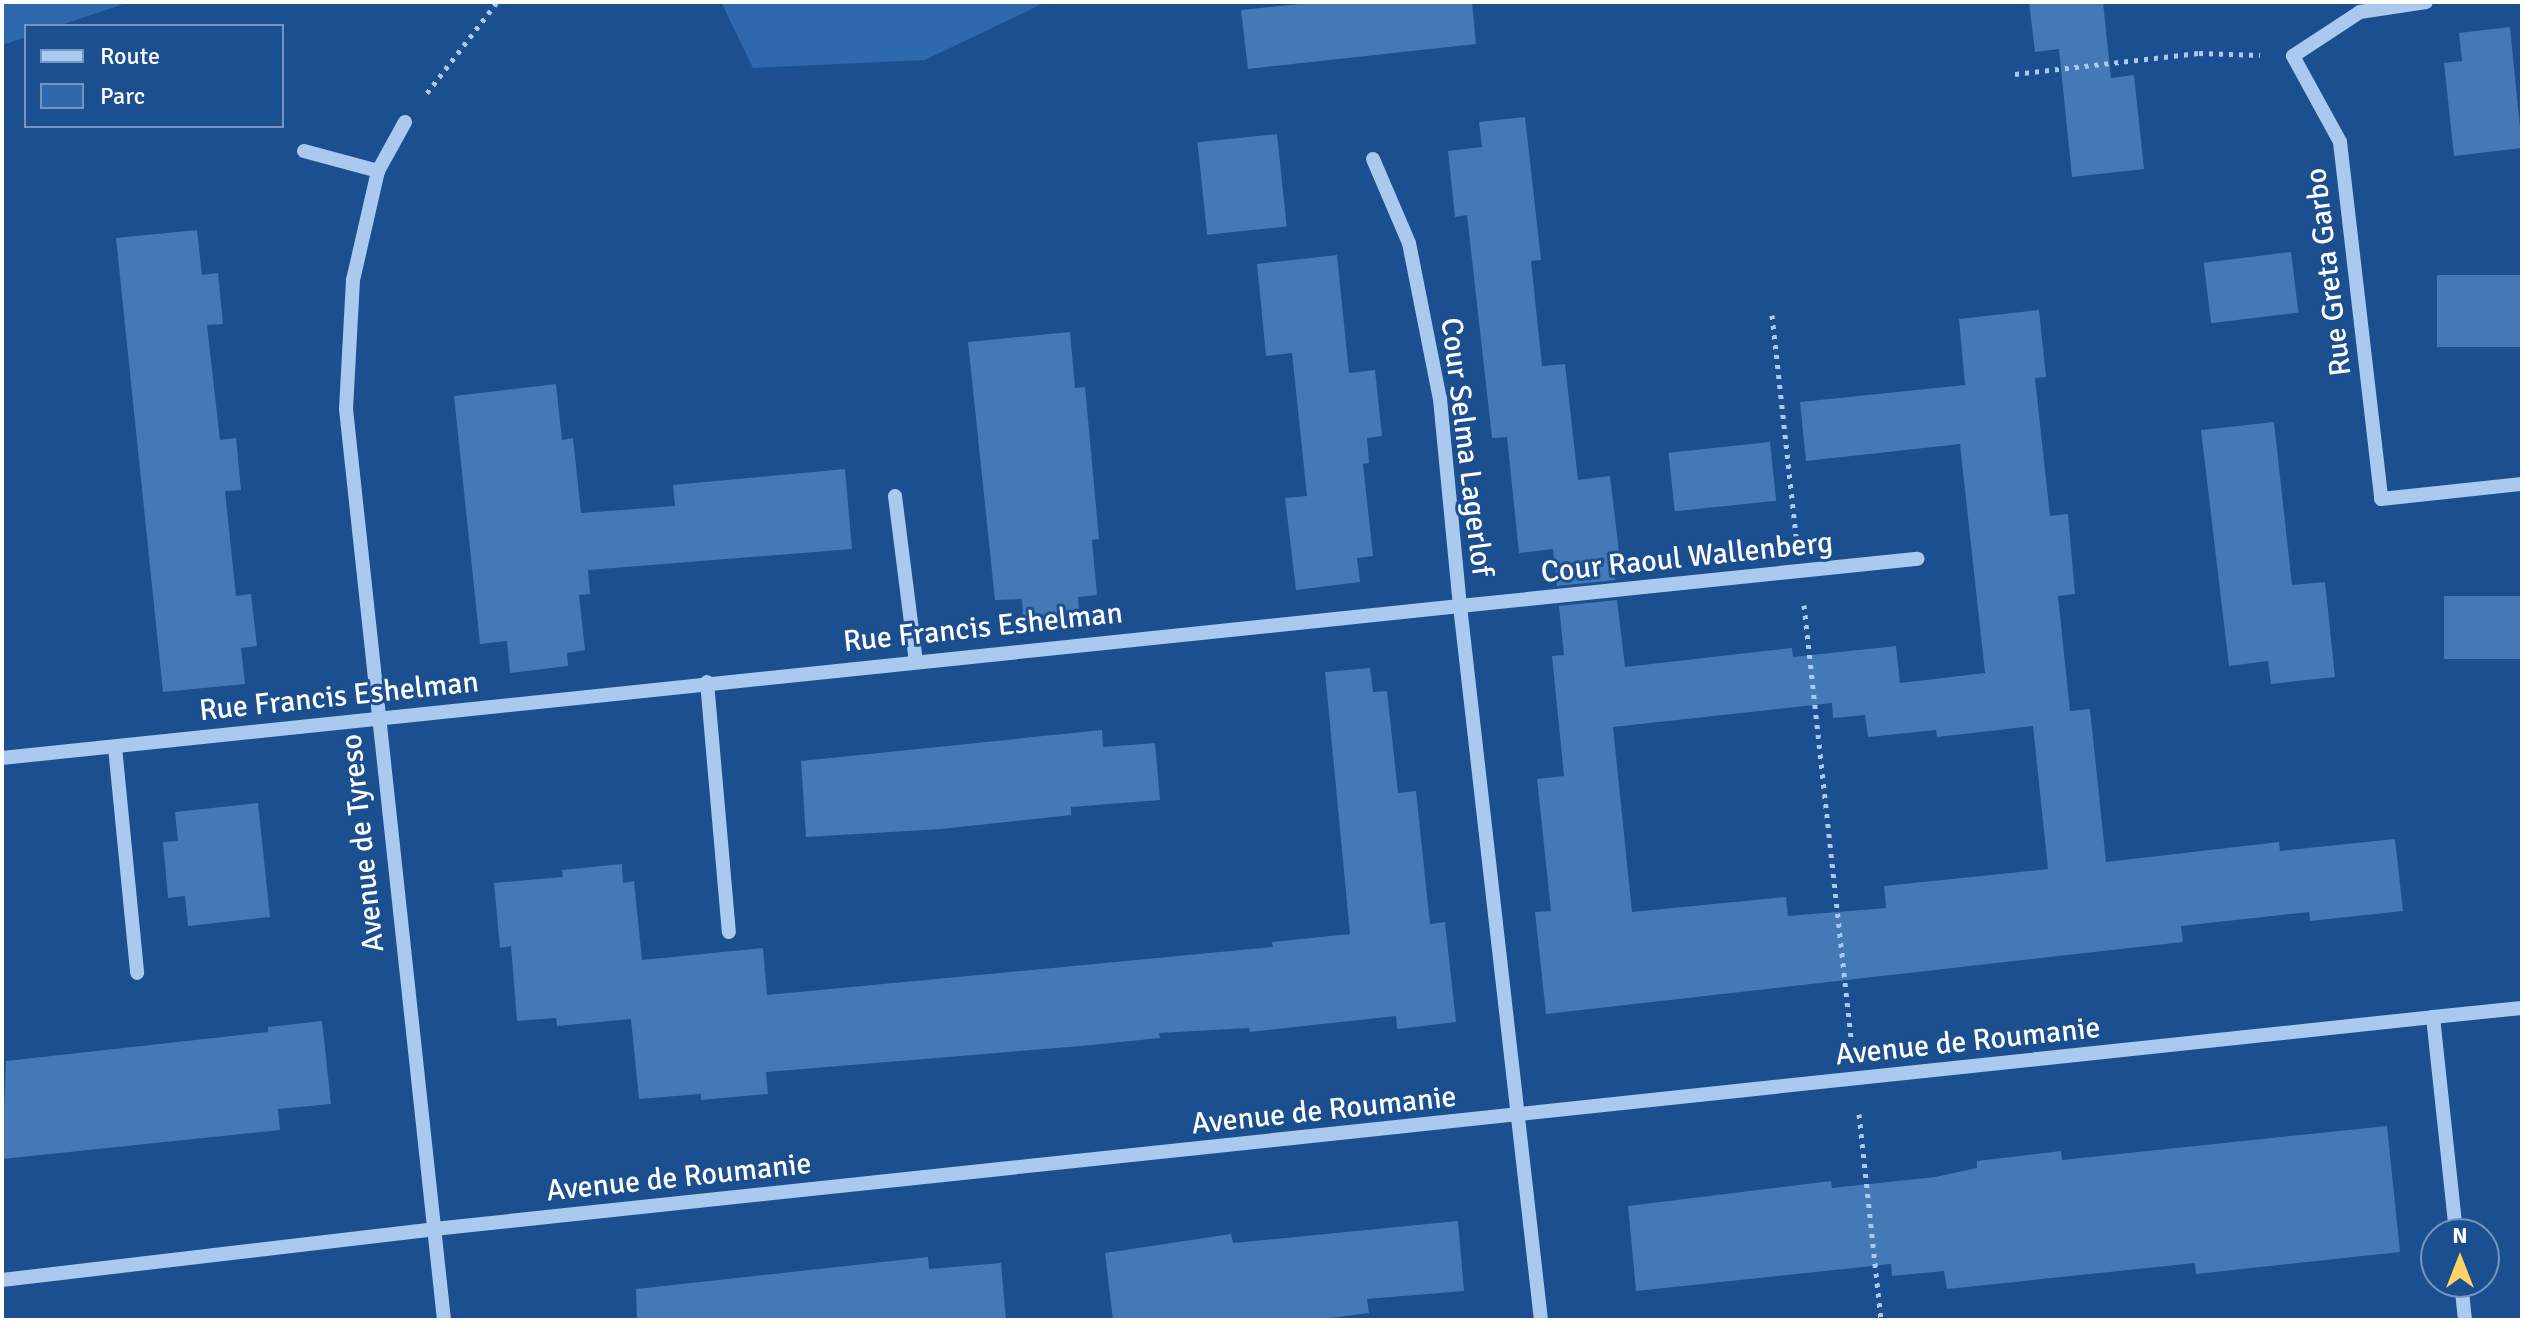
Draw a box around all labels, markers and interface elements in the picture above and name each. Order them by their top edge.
legend [24,24,284,128]
text: Route [100,41,160,71]
text: Parc [100,81,145,111]
street label: Rue Greta Garbo [2298,166,2360,378]
street label: Cour Selma Lagerlof [1432,316,1500,578]
street label: Cour Raoul Wallenberg [1539,525,1835,591]
street label: Rue Francis Eshelman [842,595,1124,661]
street label: Rue Francis Eshelman [198,664,480,730]
street label: Avenue de Tyreso [334,732,392,954]
street label: Avenue de Roumanie [1834,1010,2102,1074]
street label: Avenue de Roumanie [1190,1079,1458,1143]
street label: Avenue de Roumanie [545,1146,813,1210]
north arrow [2420,1218,2500,1298]
text: N [2452,1222,2468,1249]

